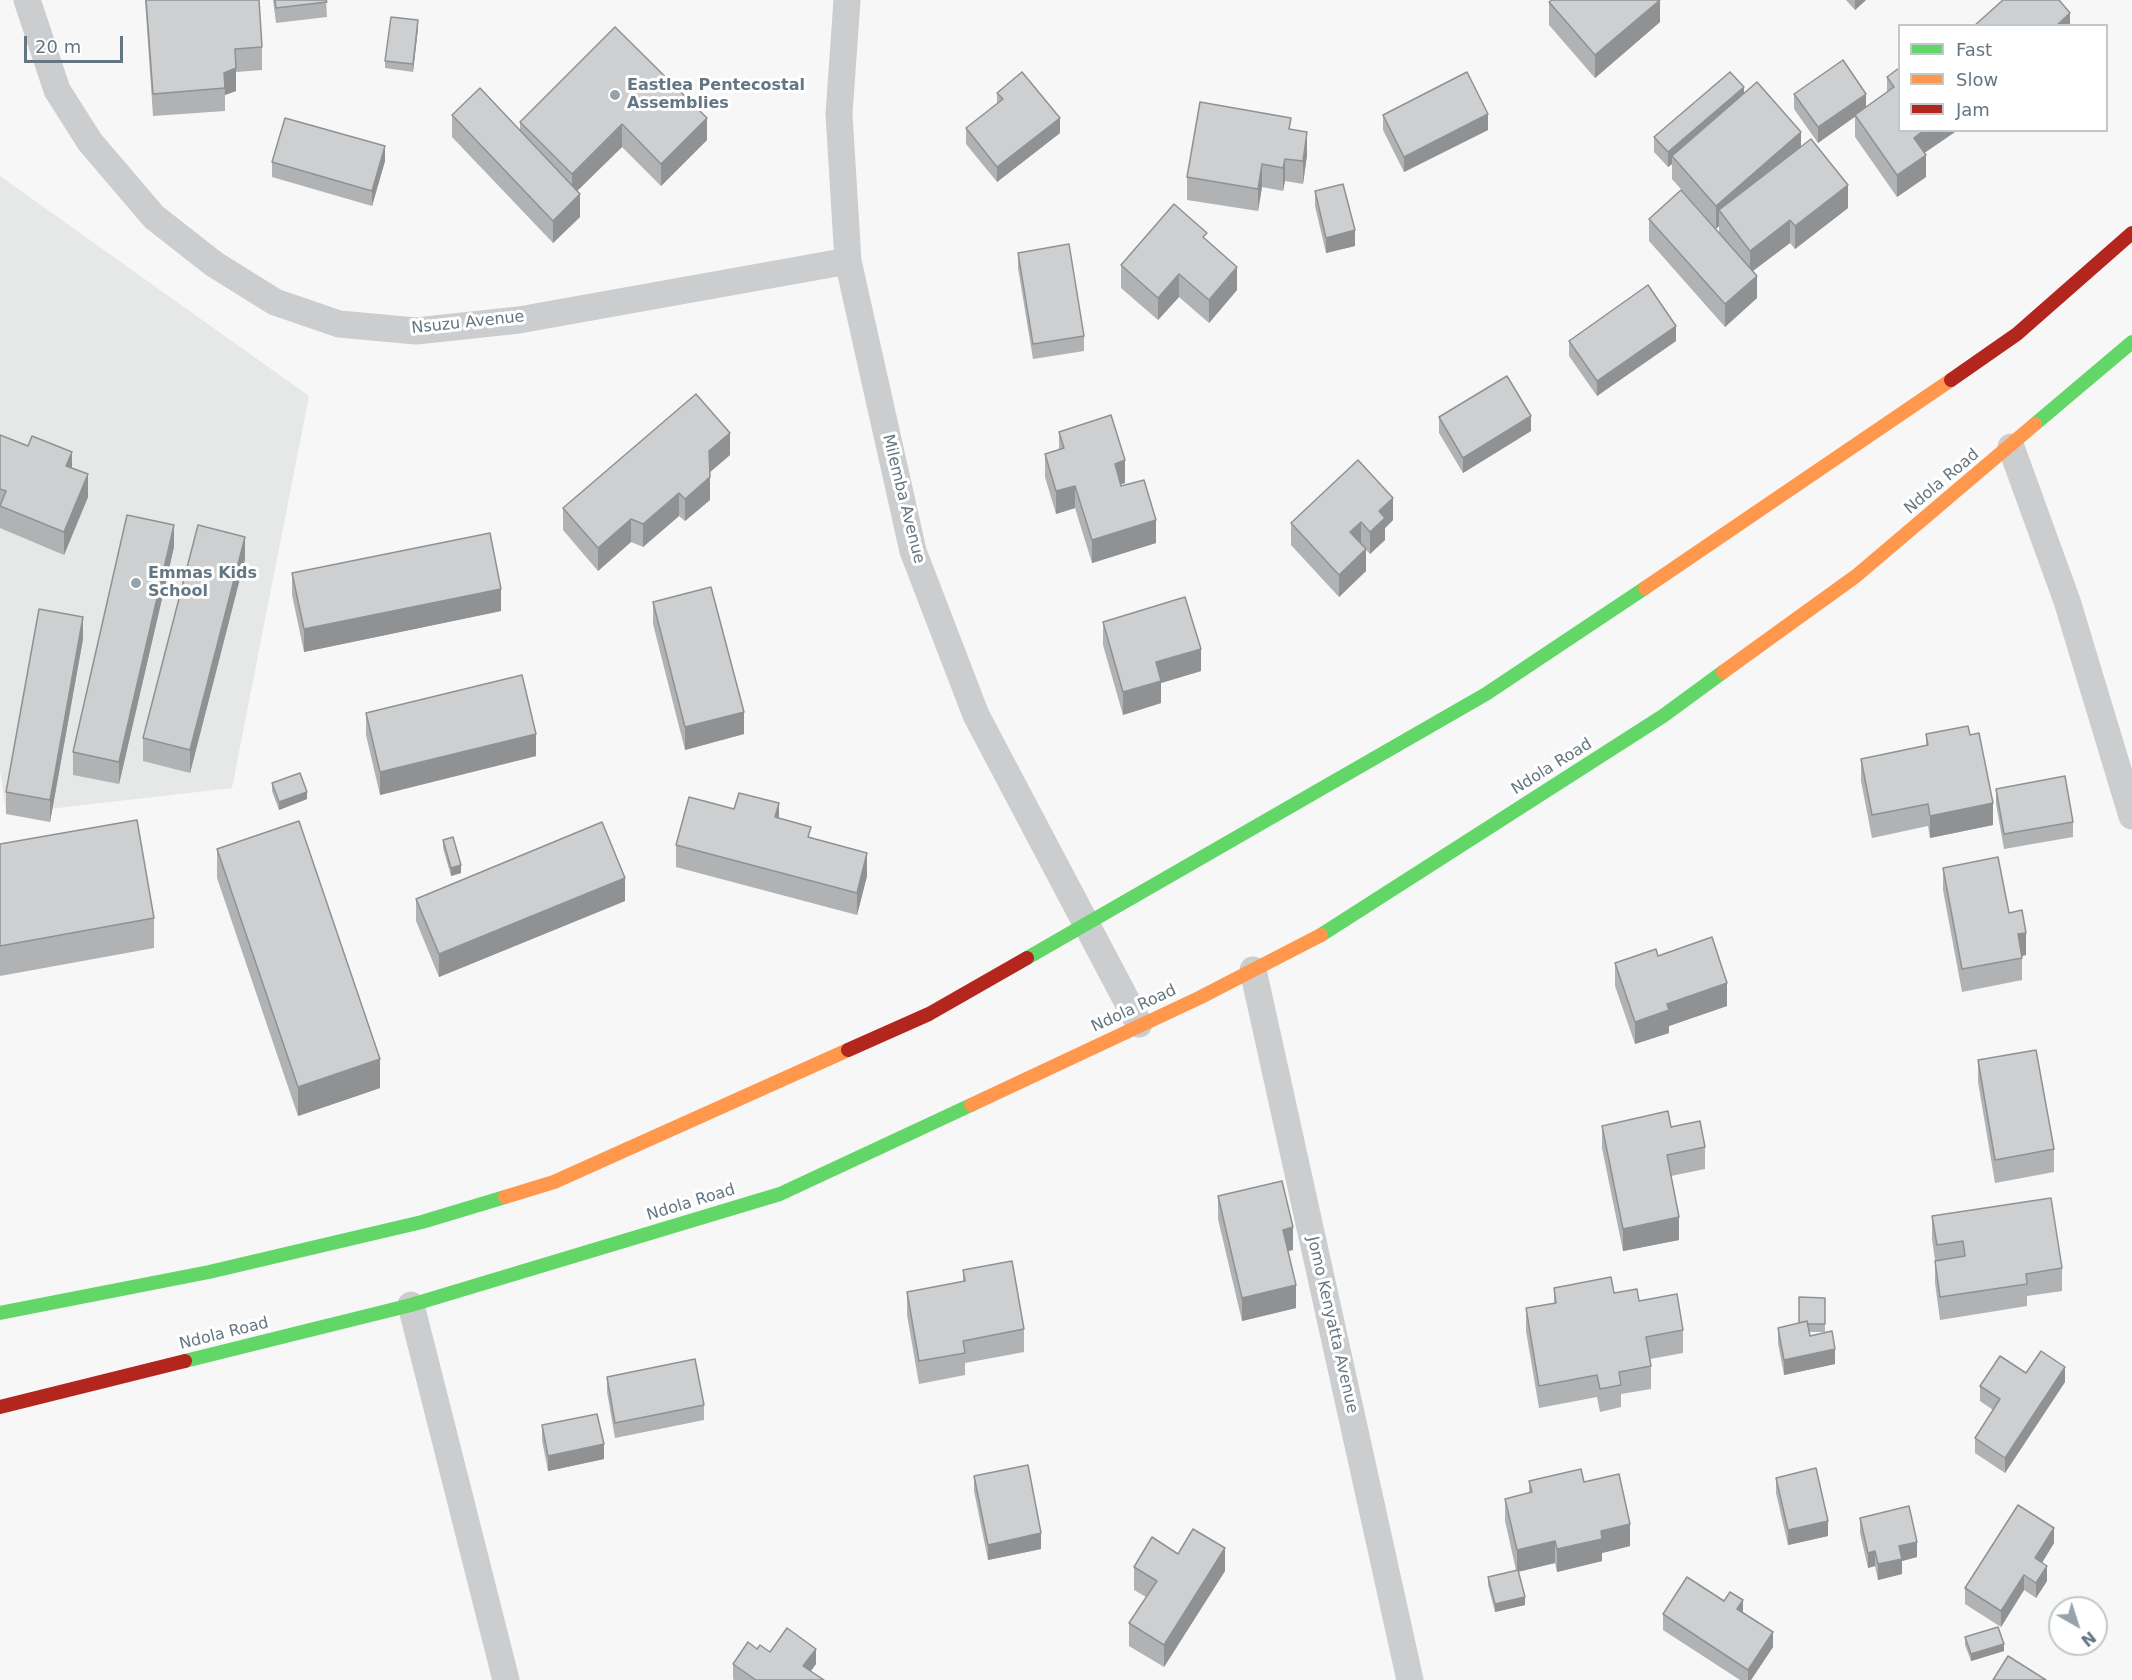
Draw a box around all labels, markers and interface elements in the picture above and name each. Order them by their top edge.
scale bar [27,24,126,62]
legend [1898,24,2108,132]
text: 20 m [35,36,81,57]
text: Fast [1956,39,1992,60]
text: Slow [1956,69,1998,90]
place label: Eastlea Pentecostal Assemblies [627,76,805,114]
marker: Eastlea Pentecostal Assemblies [608,88,622,102]
text: Jam [1956,99,1990,120]
street label: Nsuzu Avenue [411,308,525,338]
street label: Milemba Avenue [878,432,928,566]
street label: Ndola Road [1901,445,1983,519]
place label: Emmas Kids School [148,564,257,602]
marker: Emmas Kids School [129,576,143,590]
street label: Ndola Road [1508,735,1596,799]
street label: Ndola Road [1089,981,1179,1037]
street label: Ndola Road [644,1180,738,1226]
street label: Jomo Kenyatta Avenue [1302,1235,1362,1415]
street label: Ndola Road [177,1314,271,1354]
north arrow [2048,1596,2108,1656]
text: N [2077,1627,2100,1650]

